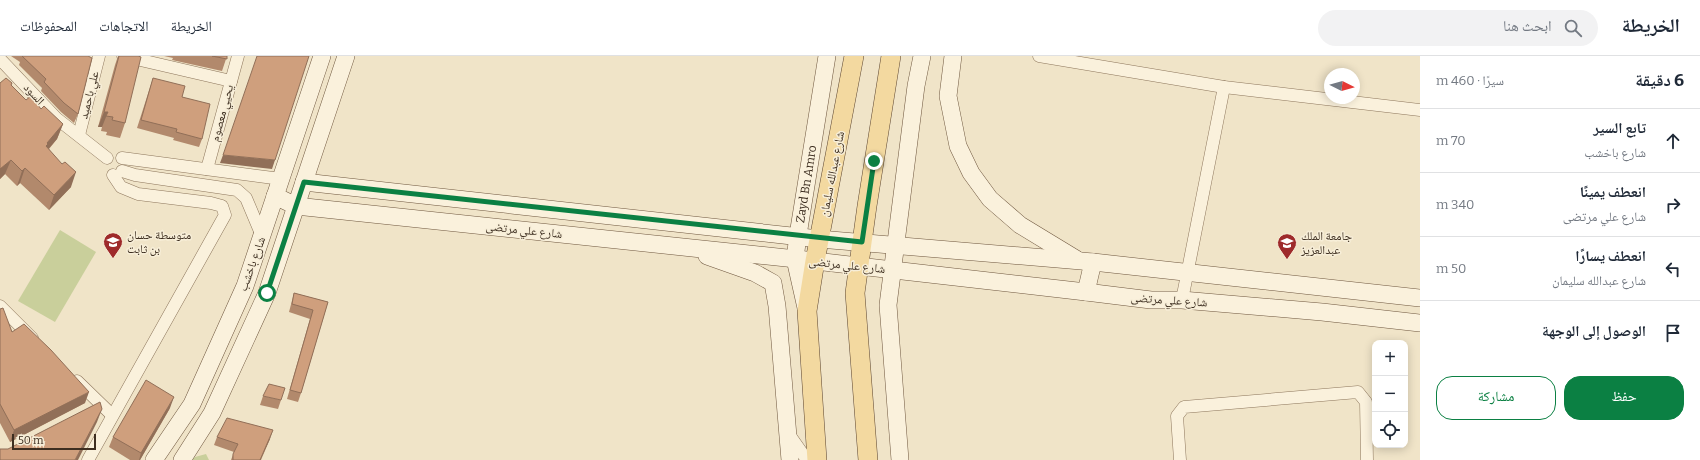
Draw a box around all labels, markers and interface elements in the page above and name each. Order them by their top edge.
search box [1318,10,1598,46]
text: الخريطة [1622,14,1680,37]
text: ابحث هنا [1503,17,1552,35]
icon: search [1562,17,1584,39]
text: المحفوظات [20,18,77,35]
text: الاتجاهات [99,18,149,35]
text: الخريطة [171,18,212,35]
north arrow [1324,68,1360,104]
street label: علي باحميد [76,70,105,121]
text: 6 دقيقة [1635,70,1684,91]
text: سيرًا · 460 m [1436,73,1504,88]
street label: السود [21,80,47,108]
street label: يحيي معصوم [208,83,239,144]
text: تابع السير [1593,119,1646,137]
street label: شارع عبدالله سليمان [817,130,848,218]
icon: ahead [1662,130,1684,152]
text: 70 m [1436,133,1466,148]
street label: Zayd Bn Amro [793,144,819,224]
text: شارع باخشب [1584,145,1646,160]
route end [865,152,883,170]
text: انعطف يمينًا [1580,183,1646,201]
icon: right [1662,194,1684,216]
text: 340 m [1436,197,1474,212]
text: شارع علي مرتضى [1563,209,1646,224]
street label: شارع علي مرتضى [485,219,563,244]
place label: متوسطة حسان بن ثابت [127,228,191,256]
place label: جامعة الملك عبدالعزيز [1300,229,1352,257]
school or university icon: متوسطة حسان بن ثابت [102,231,124,259]
school or university icon: جامعة الملك عبدالعزيز [1276,232,1298,260]
street label: شارع باخشب [236,235,269,293]
text: انعطف يسارًا [1575,247,1646,265]
street label: شارع علي مرتضى [808,254,886,279]
icon: left [1662,258,1684,280]
text: 50 m [1436,261,1466,276]
text: شارع عبدالله سليمان [1552,273,1646,288]
route start [258,284,276,302]
street label: شارع علي مرتضى [1130,290,1208,313]
text: الوصول إلى الوجهة [1542,322,1646,340]
icon: arrive [1662,322,1684,344]
map controls [1372,340,1408,448]
button: + [1372,340,1408,376]
button: − [1372,376,1408,412]
button: مشاركة [1436,376,1556,420]
button: حفظ [1564,376,1684,420]
button: locate [1372,412,1408,448]
scale bar [12,432,96,451]
text: 50 m [18,434,44,447]

